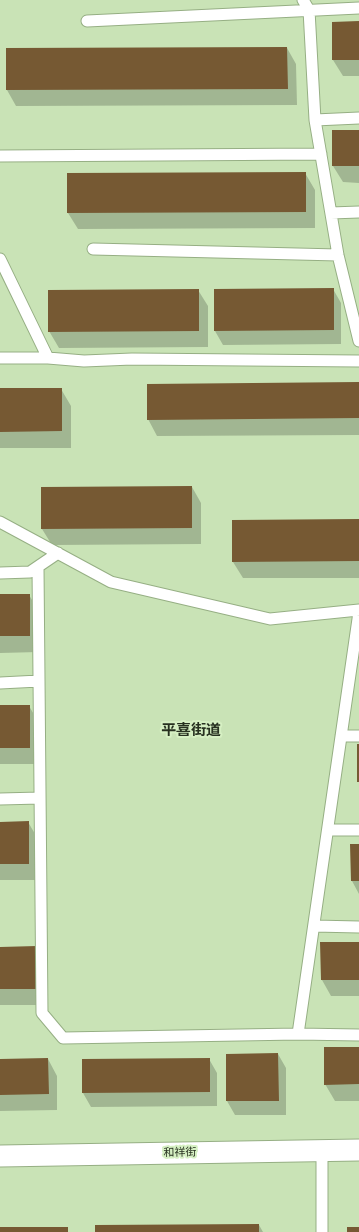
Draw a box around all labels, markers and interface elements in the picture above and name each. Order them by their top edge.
district label: 平喜街道 [161,722,221,740]
street label: 和祥街 [163,1146,197,1160]

